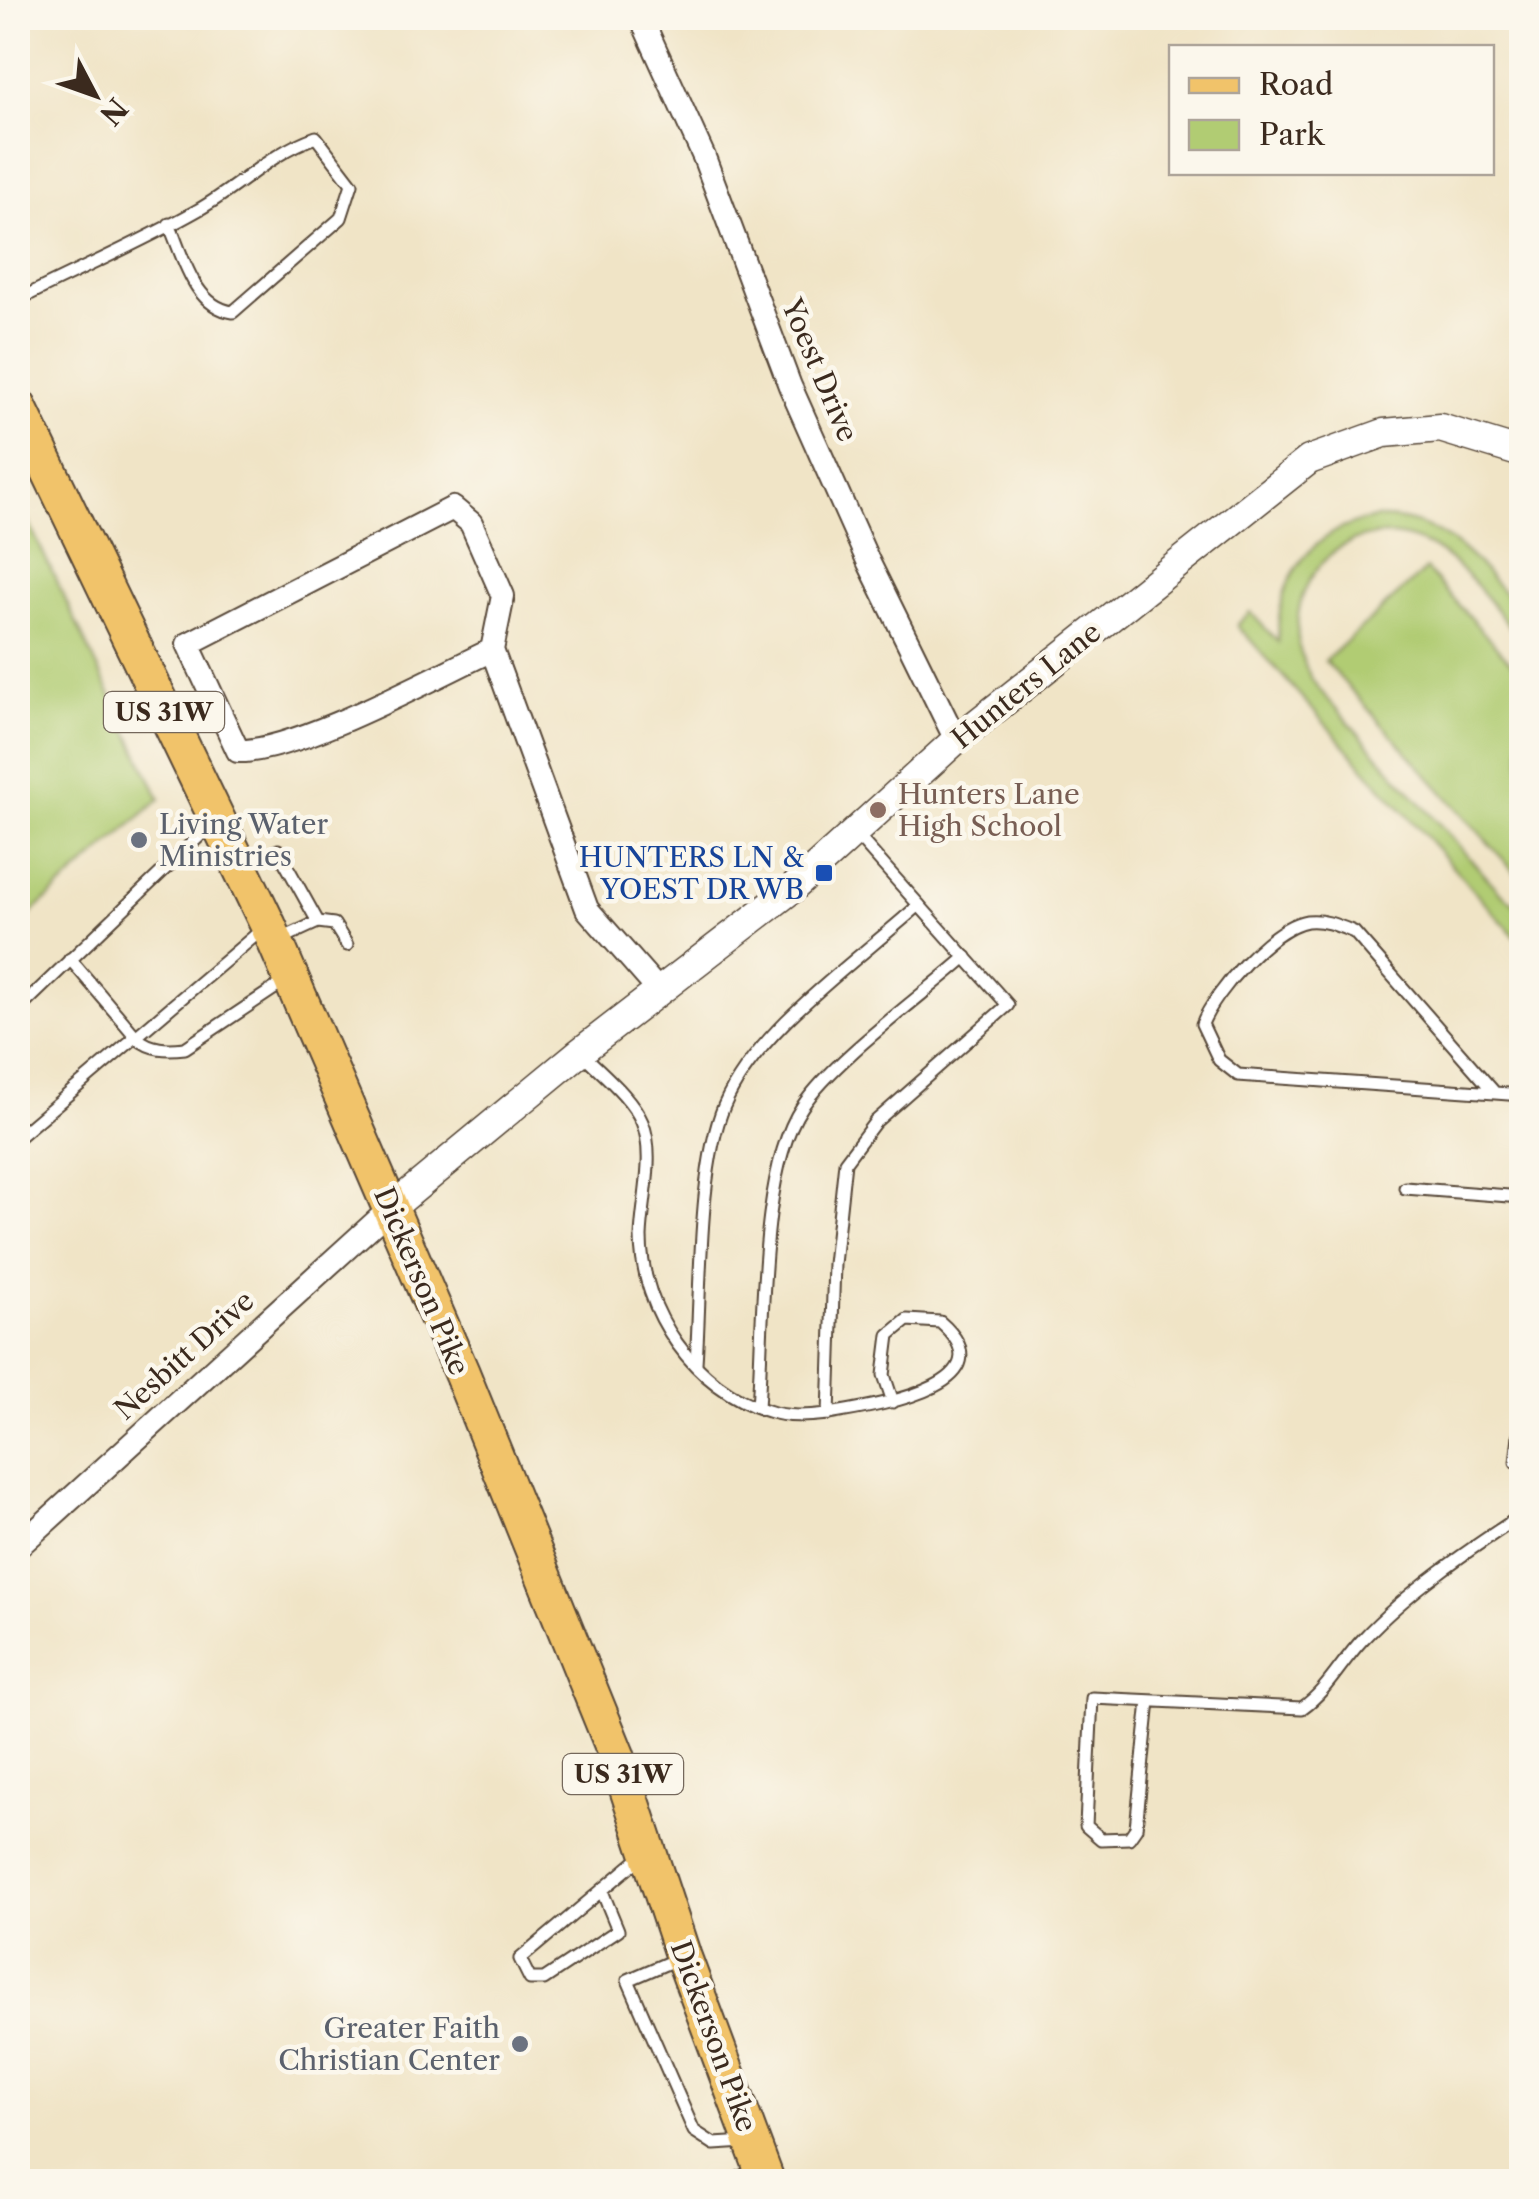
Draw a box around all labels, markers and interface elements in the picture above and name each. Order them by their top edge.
north arrow [45,45,145,145]
legend [1169,45,1494,175]
text: Road [1259,66,1333,103]
text: N [93,91,135,132]
text: Park [1259,116,1326,153]
street label: Yoest Drive [774,293,865,446]
street label: Hunters Lane [945,615,1107,755]
road number: US 31W [104,692,224,732]
place label: Hunters Lane High School [898,777,1080,843]
marker: Hunters Lane High School [867,799,889,821]
place label: Living Water Ministries [159,807,328,873]
marker: Living Water Ministries [128,829,150,851]
place label: HUNTERS LN & YOEST DR WB [579,840,804,906]
marker: HUNTERS LN & YOEST DR WB [813,862,835,884]
street label: Dickerson Pike [367,1182,477,1380]
street label: Nesbitt Drive [107,1284,261,1426]
road number: US 31W [563,1754,683,1794]
street label: Dickerson Pike [664,1936,764,2136]
place label: Greater Faith Christian Center [278,2011,500,2077]
marker: Greater Faith Christian Center [509,2033,531,2055]

